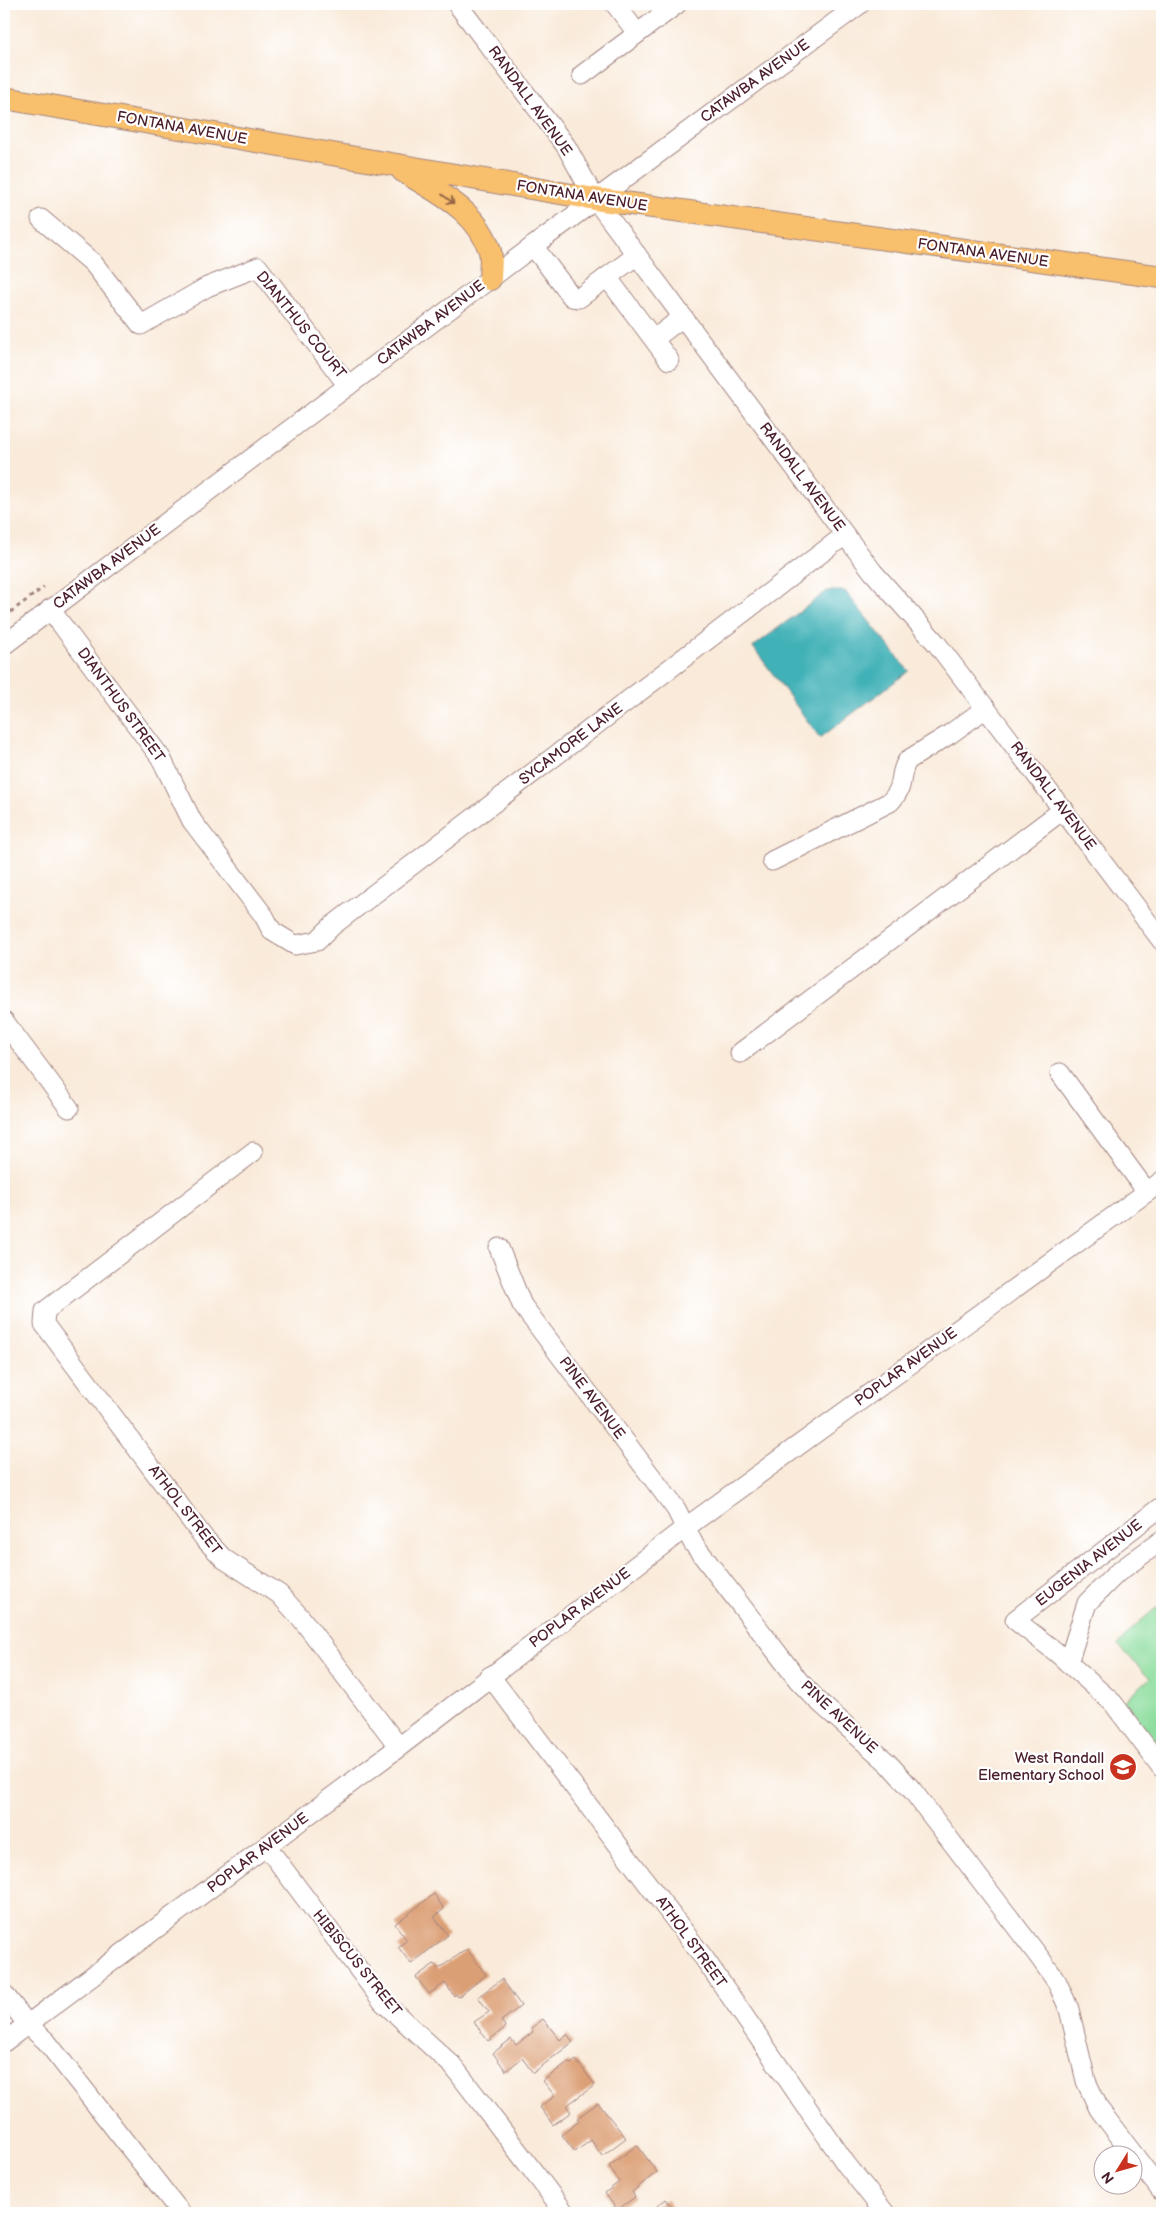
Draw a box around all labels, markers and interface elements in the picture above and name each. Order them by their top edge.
street label: CATAWBA AVENUE [697,35,813,127]
street label: RANDALL AVENUE [484,42,576,160]
street label: FONTANA AVENUE [115,107,249,149]
street label: FONTANA AVENUE [515,176,649,216]
one-way arrow [441,194,454,205]
street label: FONTANA AVENUE [916,234,1050,272]
street label: DIANTHUS COURT [252,267,350,383]
street label: CATAWBA AVENUE [373,276,489,370]
street label: RANDALL AVENUE [755,419,849,535]
street label: CATAWBA AVENUE [49,520,165,614]
street label: DIANTHUS STREET [73,644,169,766]
street label: SYCAMORE LANE [515,699,627,789]
street label: RANDALL AVENUE [1006,738,1100,854]
street label: POPLAR AVENUE [851,1323,961,1411]
street label: PINE AVENUE [555,1353,629,1443]
street label: ATHOL STREET [144,1461,226,1559]
street label: EUGENIA AVENUE [1032,1515,1146,1611]
street label: POPLAR AVENUE [526,1564,635,1652]
street label: PINE AVENUE [797,1676,882,1758]
place label: West Randall Elementary School [978,1749,1104,1785]
school or university icon: West Randall Elementary School [1108,1752,1138,1782]
street label: POPLAR AVENUE [204,1809,313,1897]
street label: ATHOL STREET [651,1892,731,1992]
street label: HIBISCUS STREET [308,1906,406,2020]
north arrow [1094,2144,1144,2194]
text: N [1098,2168,1118,2187]

